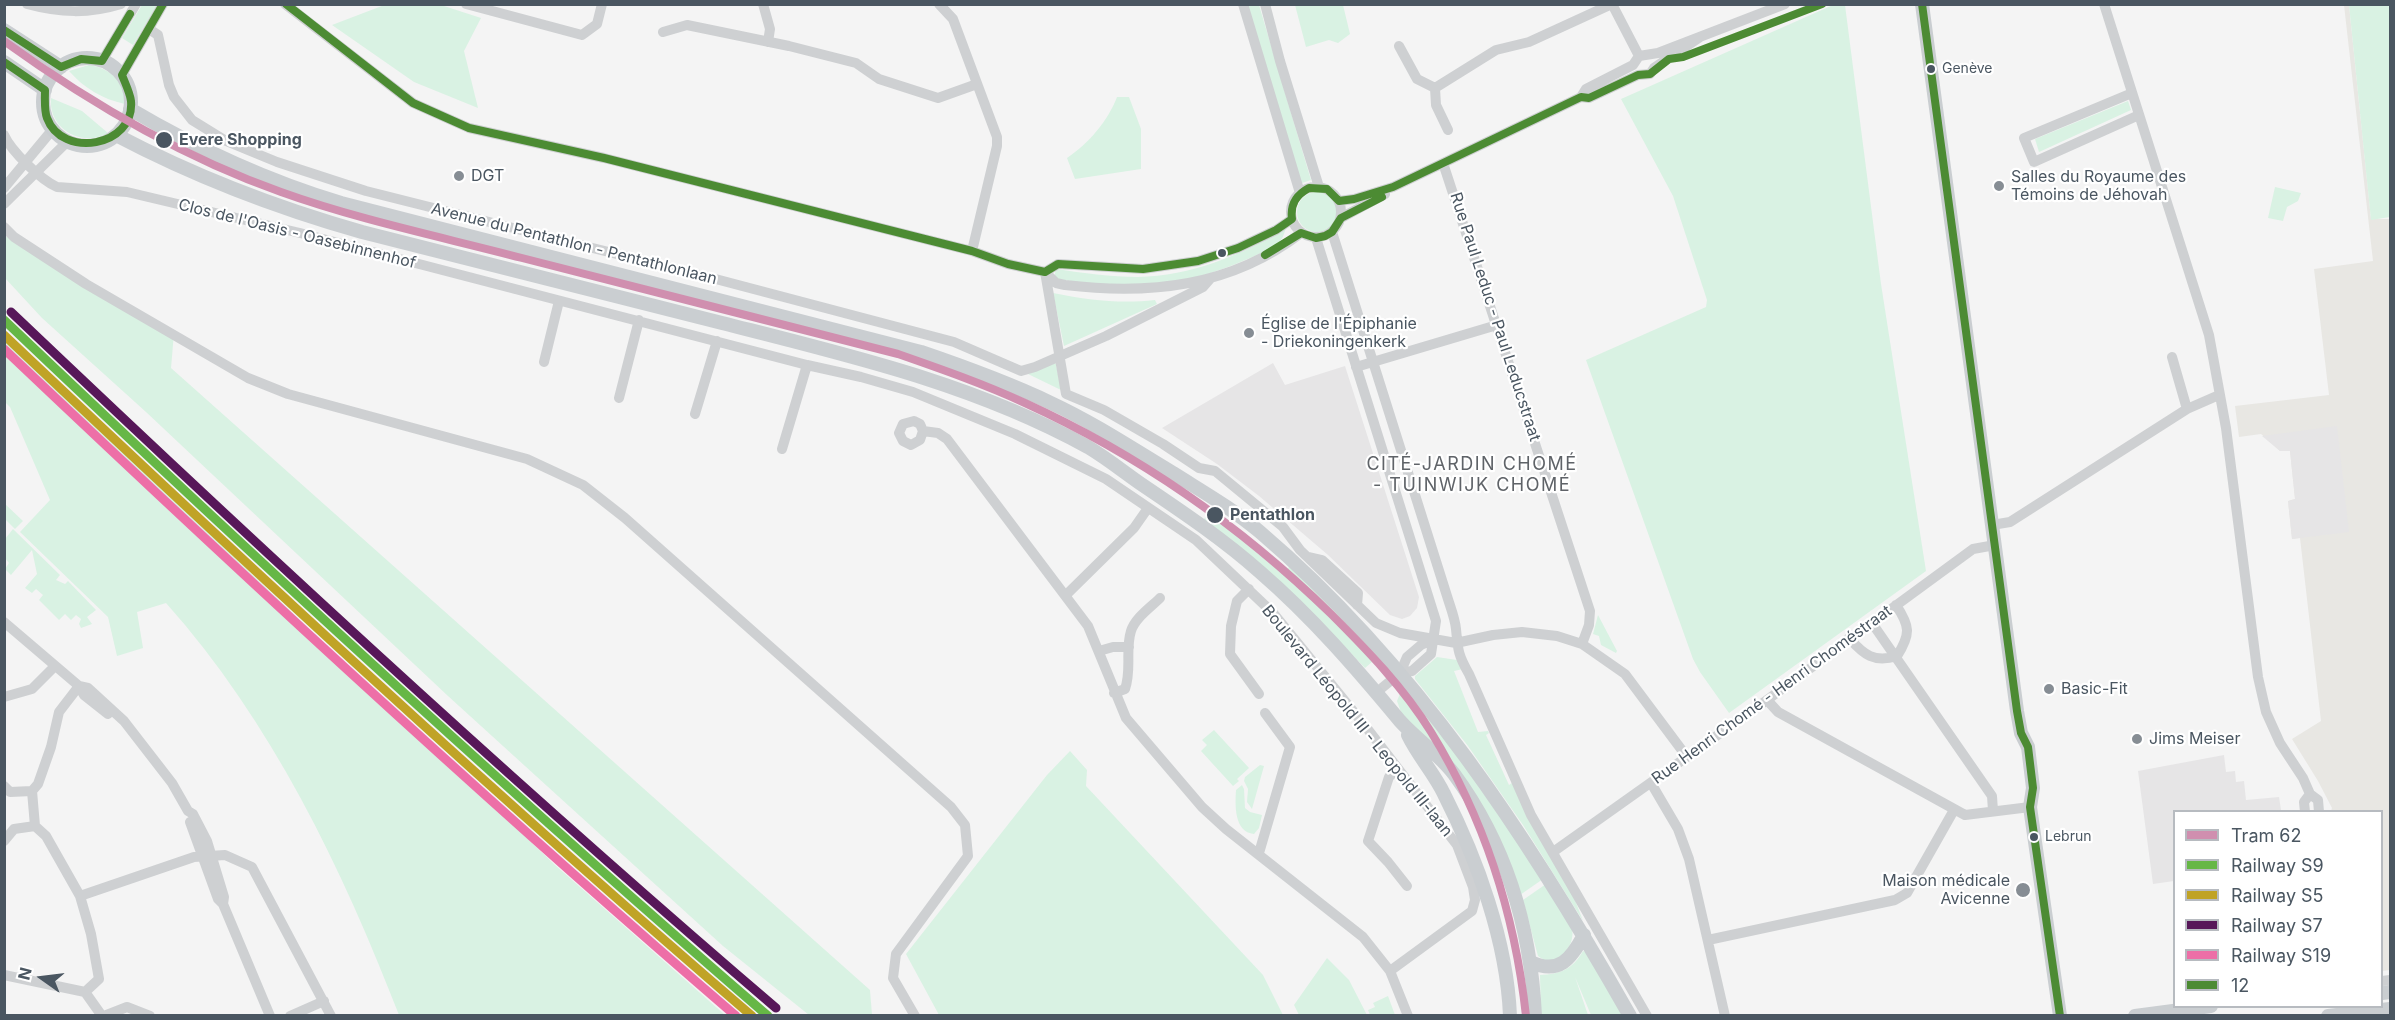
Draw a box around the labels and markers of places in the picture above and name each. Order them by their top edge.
place label: Genève [1942,61,1993,77]
marker: Genève [1925,63,1937,75]
marker: Evere Shopping [154,130,174,150]
place label: Evere Shopping [179,130,302,150]
place label: DGT [471,166,504,186]
place label: Salles du Royaume des Témoins de Jéhovah [2011,167,2186,205]
marker: DGT [452,169,466,183]
marker: Salles du Royaume des Témoins de Jéhovah [1992,179,2006,193]
unlabelled marker [1216,247,1228,259]
place label: Église de l'Épiphanie - Driekoningenkerk [1261,314,1417,352]
marker: Église de l'Épiphanie - Driekoningenkerk [1242,326,1256,340]
marker: Pentathlon [1205,505,1225,525]
place label: Pentathlon [1230,505,1315,525]
place label: Basic-Fit [2061,679,2128,699]
marker: Basic-Fit [2042,682,2056,696]
place label: Jims Meiser [2149,729,2240,749]
marker: Jims Meiser [2130,732,2144,746]
place label: Lebrun [2045,829,2091,845]
marker: Lebrun [2028,831,2040,843]
place label: Maison médicale Avicenne [1882,871,2010,909]
marker: Maison médicale Avicenne [2014,881,2032,899]

